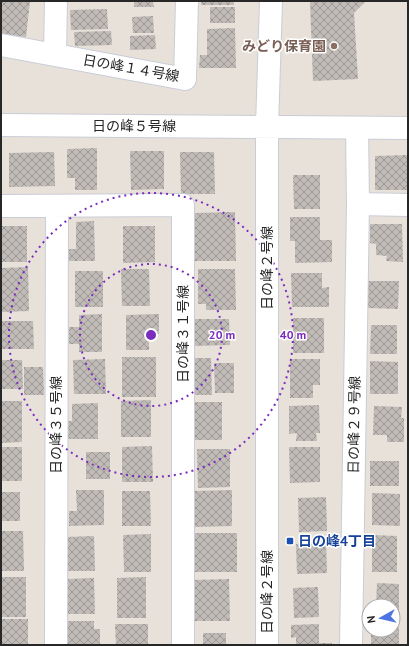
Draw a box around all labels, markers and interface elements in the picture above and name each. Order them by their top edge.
place label: みどり保育園 [242,37,326,55]
marker: みどり保育園 [329,41,339,51]
street label: 日の峰１４号線 [81,51,181,85]
street label: 日の峰５号線 [92,117,176,135]
street label: 日の峰２号線 [258,226,276,310]
street label: 日の峰３１号線 [174,285,192,383]
text: 20 m [209,327,235,342]
text: 40 m [280,327,306,342]
centre of rings [144,328,158,342]
street label: 日の峰３５号線 [47,376,65,474]
street label: 日の峰２９号線 [344,376,364,474]
place label: 日の峰4丁目 [298,532,376,550]
marker: 日の峰4丁目 [285,536,295,546]
street label: 日の峰２号線 [258,550,276,634]
north arrow [361,598,401,638]
text: N [364,615,379,624]

